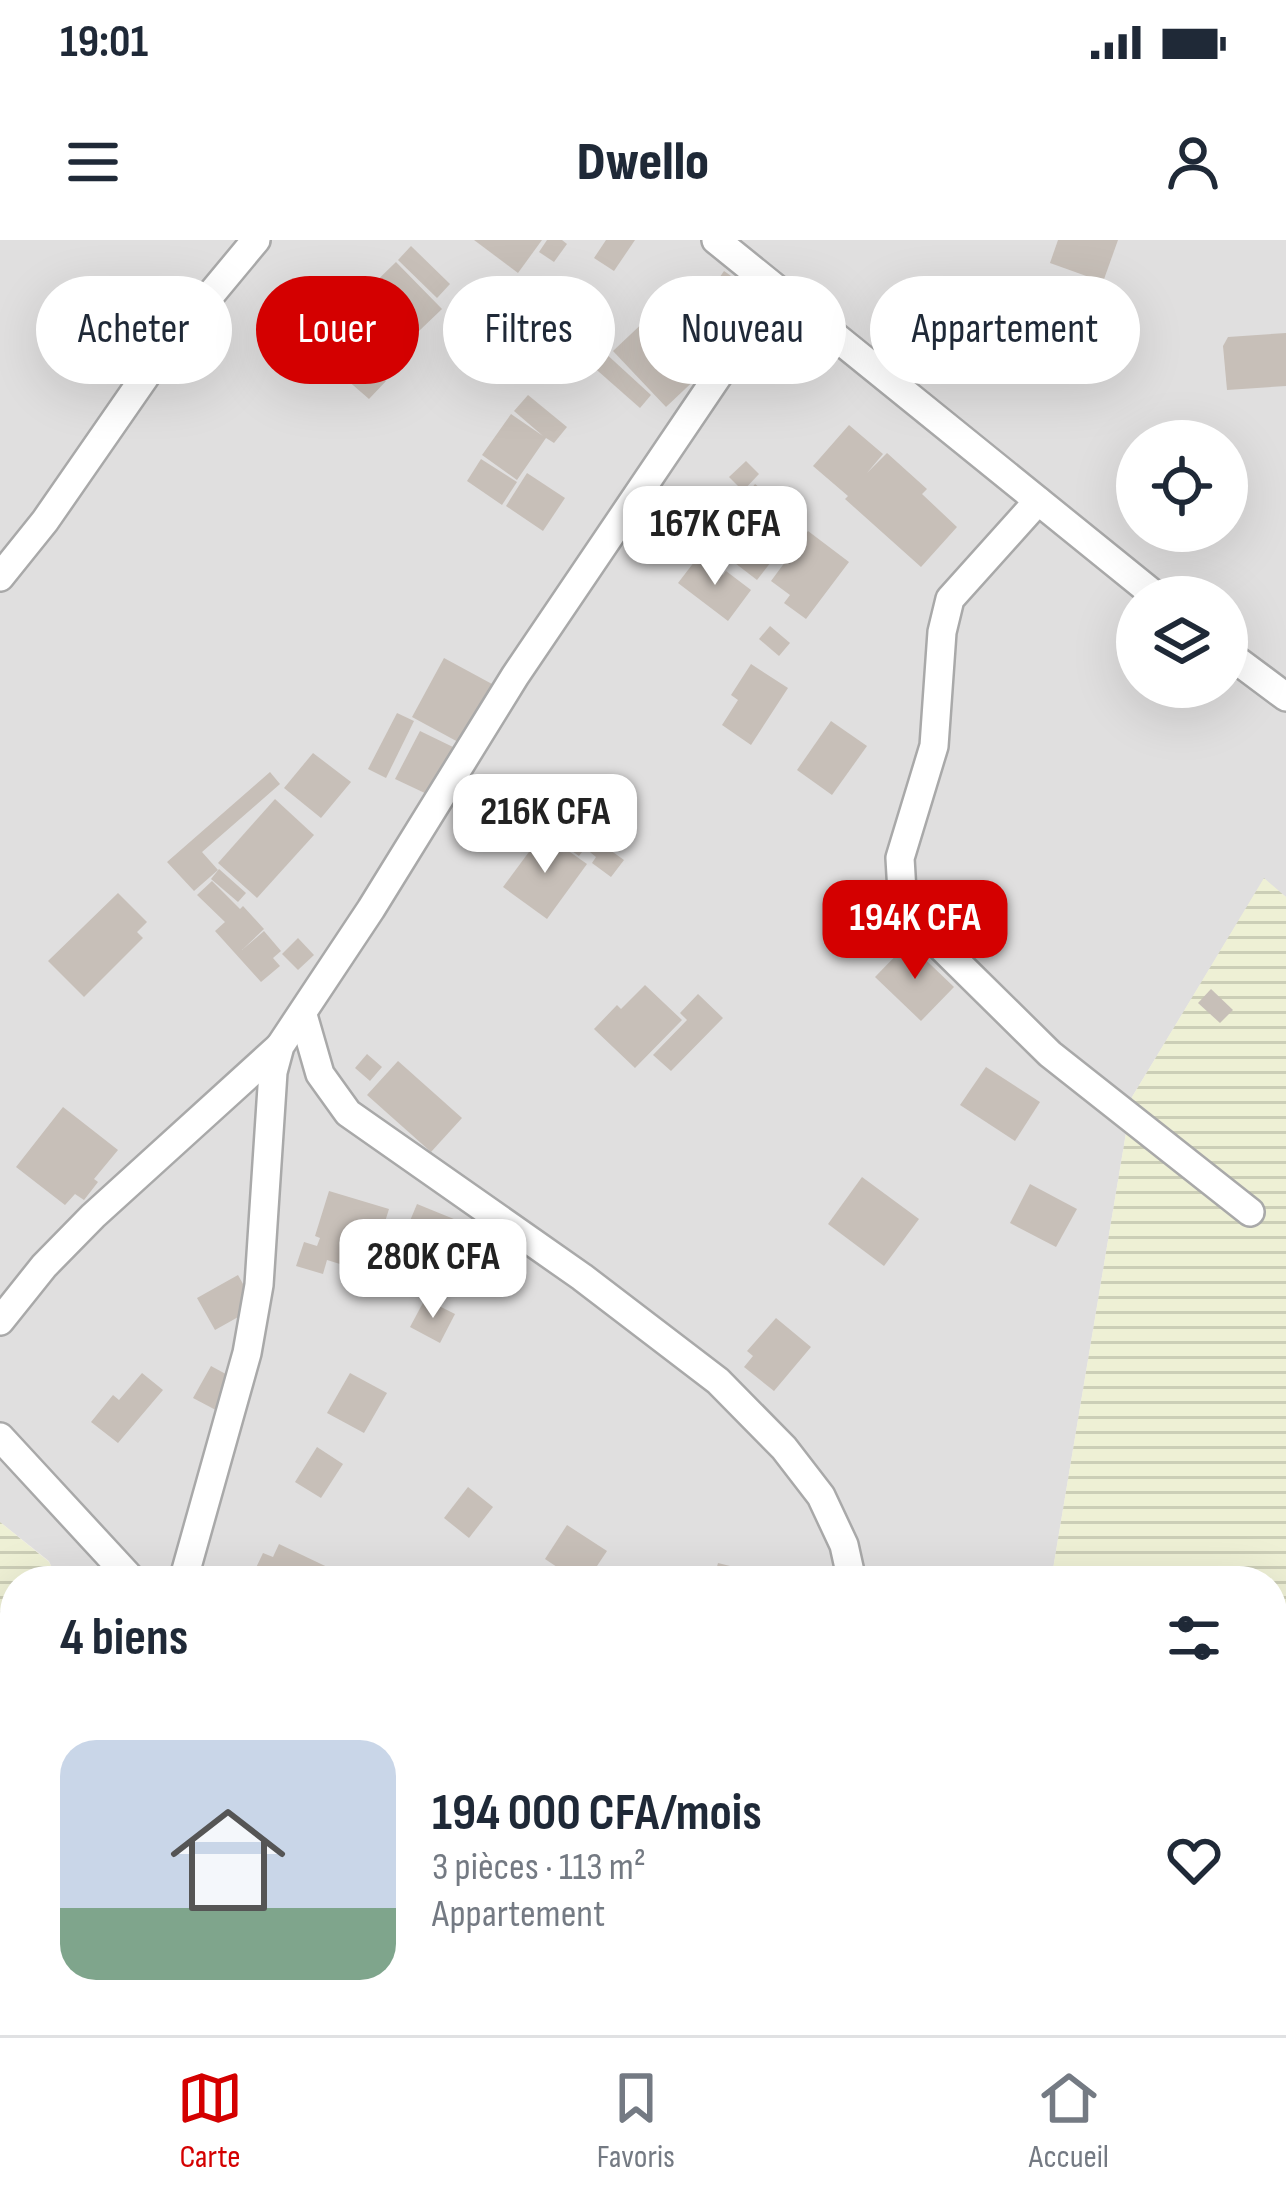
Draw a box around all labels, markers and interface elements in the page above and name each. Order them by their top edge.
text: 19:01 [60,15,148,70]
icon: menu [60,129,126,195]
icon: person [1160,129,1226,195]
text: Dwello [577,130,709,195]
chip: Acheter [36,276,232,384]
chip: Louer [256,276,419,384]
chip: Filtres [443,276,615,384]
chip: Nouveau [639,276,846,384]
chip: Appartement [870,276,1140,384]
map controls [1116,420,1248,708]
button: locate [1116,420,1248,552]
pin: 167K CFA [591,486,839,588]
text: 167K CFA [650,501,780,548]
button: layers [1116,576,1248,708]
pin: 216K CFA [421,774,669,876]
text: 216K CFA [480,789,610,836]
pin: 194K CFA [791,880,1039,982]
text: 194K CFA [849,895,981,942]
pin: 280K CFA [309,1219,557,1321]
text: 280K CFA [366,1234,500,1281]
icon: filters [1161,1605,1227,1671]
text: 4 biens [60,1608,188,1669]
text: 194 000 CFA/mois [432,1783,762,1844]
icon: home [156,1788,300,1932]
icon: heart [1161,1827,1227,1893]
text: 3 pièces · 113 m² [432,1844,646,1891]
text: Appartement [432,1891,605,1938]
tab: Carte [177,2065,243,2177]
tab: Favoris [597,2065,675,2177]
tab: Accueil [1029,2065,1109,2177]

